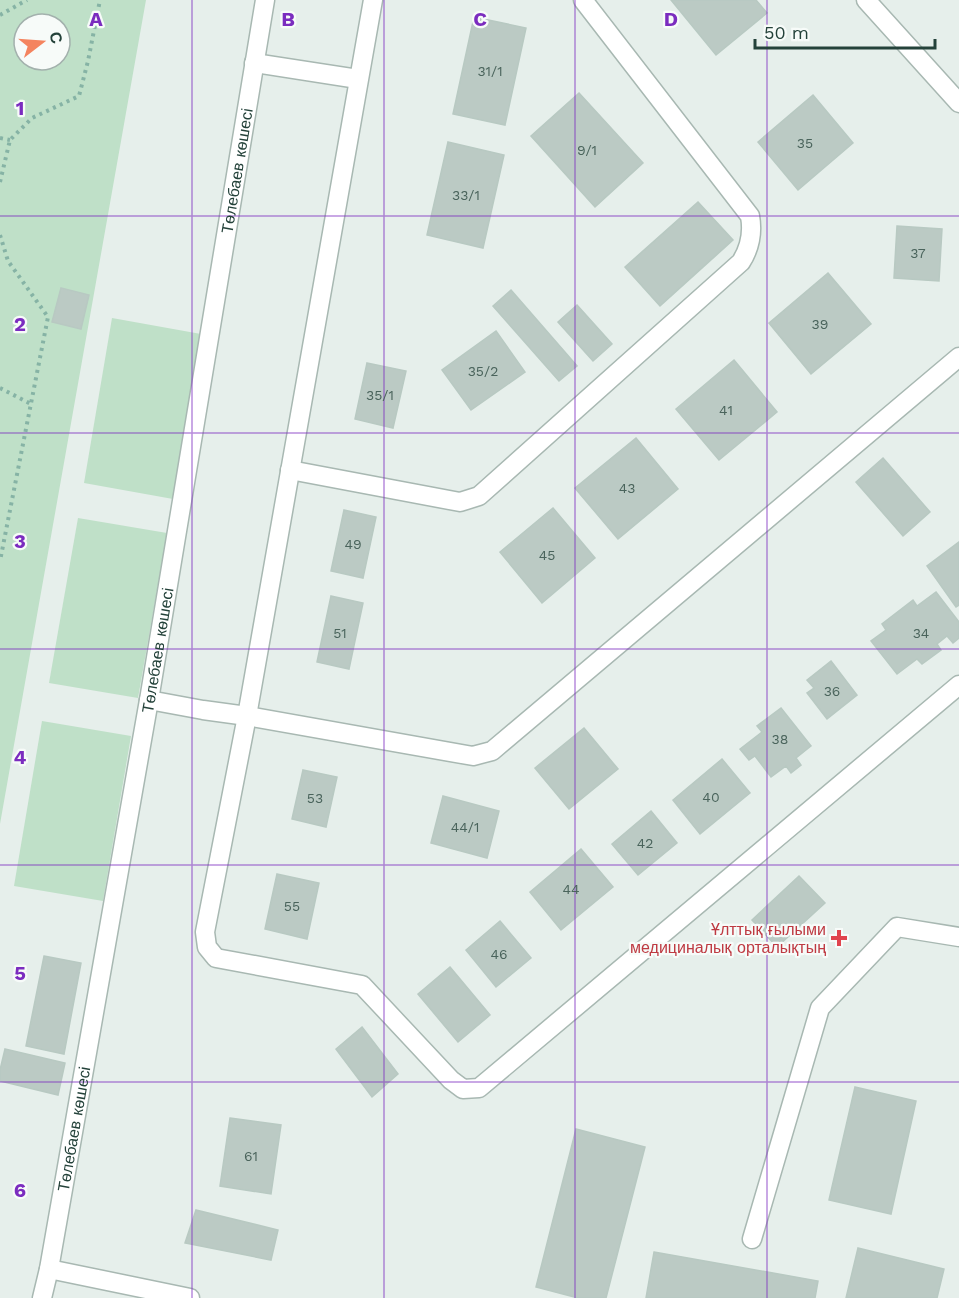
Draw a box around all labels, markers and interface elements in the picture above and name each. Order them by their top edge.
text: A [89,7,103,31]
text: B [281,7,295,31]
text: C [473,7,487,31]
text: D [664,7,678,31]
north arrow [12,12,72,72]
scale bar [755,12,935,50]
text: 50 m [764,22,809,43]
text: С [45,29,67,46]
house number: 31/1 [477,63,503,79]
text: 1 [16,96,24,120]
street label: Төлебаев көшесі [217,107,256,235]
house number: 35 [797,135,813,151]
house number: 9/1 [577,142,597,158]
house number: 33/1 [452,187,480,203]
house number: 37 [910,245,926,261]
text: 2 [14,312,26,336]
house number: 39 [812,316,828,332]
house number: 35/2 [468,363,498,379]
house number: 35/1 [366,387,394,403]
house number: 41 [719,402,733,418]
house number: 43 [619,480,635,496]
text: 3 [14,529,26,553]
house number: 49 [344,536,362,552]
house number: 45 [539,547,555,563]
street label: Төлебаев көшесі [137,586,177,714]
house number: 51 [333,625,347,641]
house number: 34 [913,625,929,641]
house number: 36 [824,683,840,699]
house number: 38 [772,731,788,747]
text: 4 [14,745,27,769]
house number: 40 [702,789,720,805]
house number: 53 [307,790,323,806]
house number: 44/1 [451,819,479,835]
house number: 42 [637,835,653,851]
house number: 44 [562,881,580,897]
house number: 55 [284,898,300,914]
place label: Ұлттық ғылыми медициналық орталықтың [630,920,826,957]
marker: Ұлттық ғылыми медициналық орталықтың [830,929,848,947]
house number: 46 [490,946,508,962]
text: 5 [14,961,26,985]
street label: Төлебаев көшесі [53,1065,94,1193]
house number: 61 [244,1148,258,1164]
text: 6 [14,1178,26,1202]

